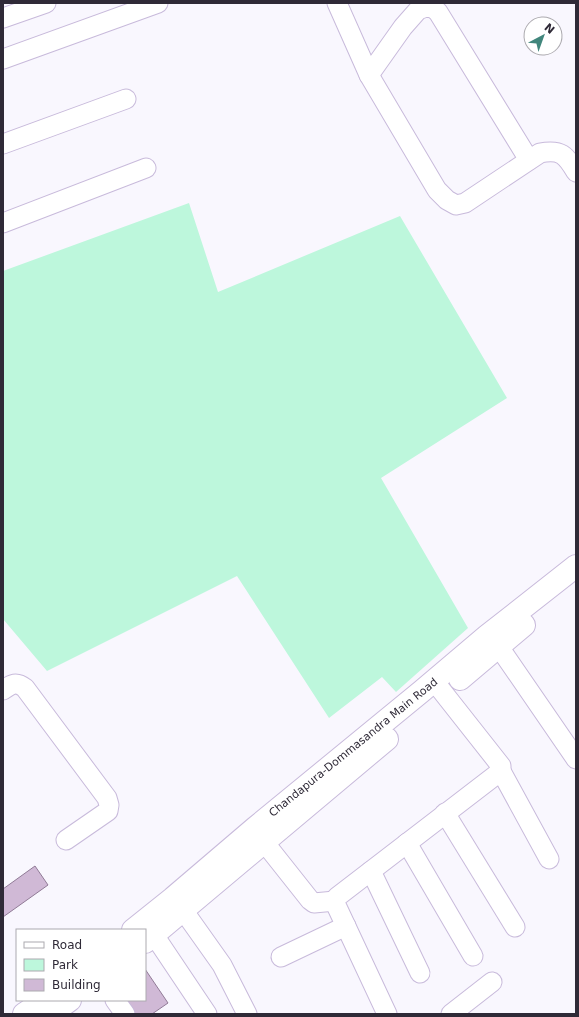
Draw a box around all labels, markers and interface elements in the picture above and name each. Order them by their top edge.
north arrow [523,16,563,56]
text: N [541,21,557,37]
street label: Chandapura-Dommasandra Main Road [266,675,440,820]
legend [16,929,146,1001]
text: Road [52,938,82,952]
text: Park [52,958,78,972]
text: Building [52,978,101,992]

